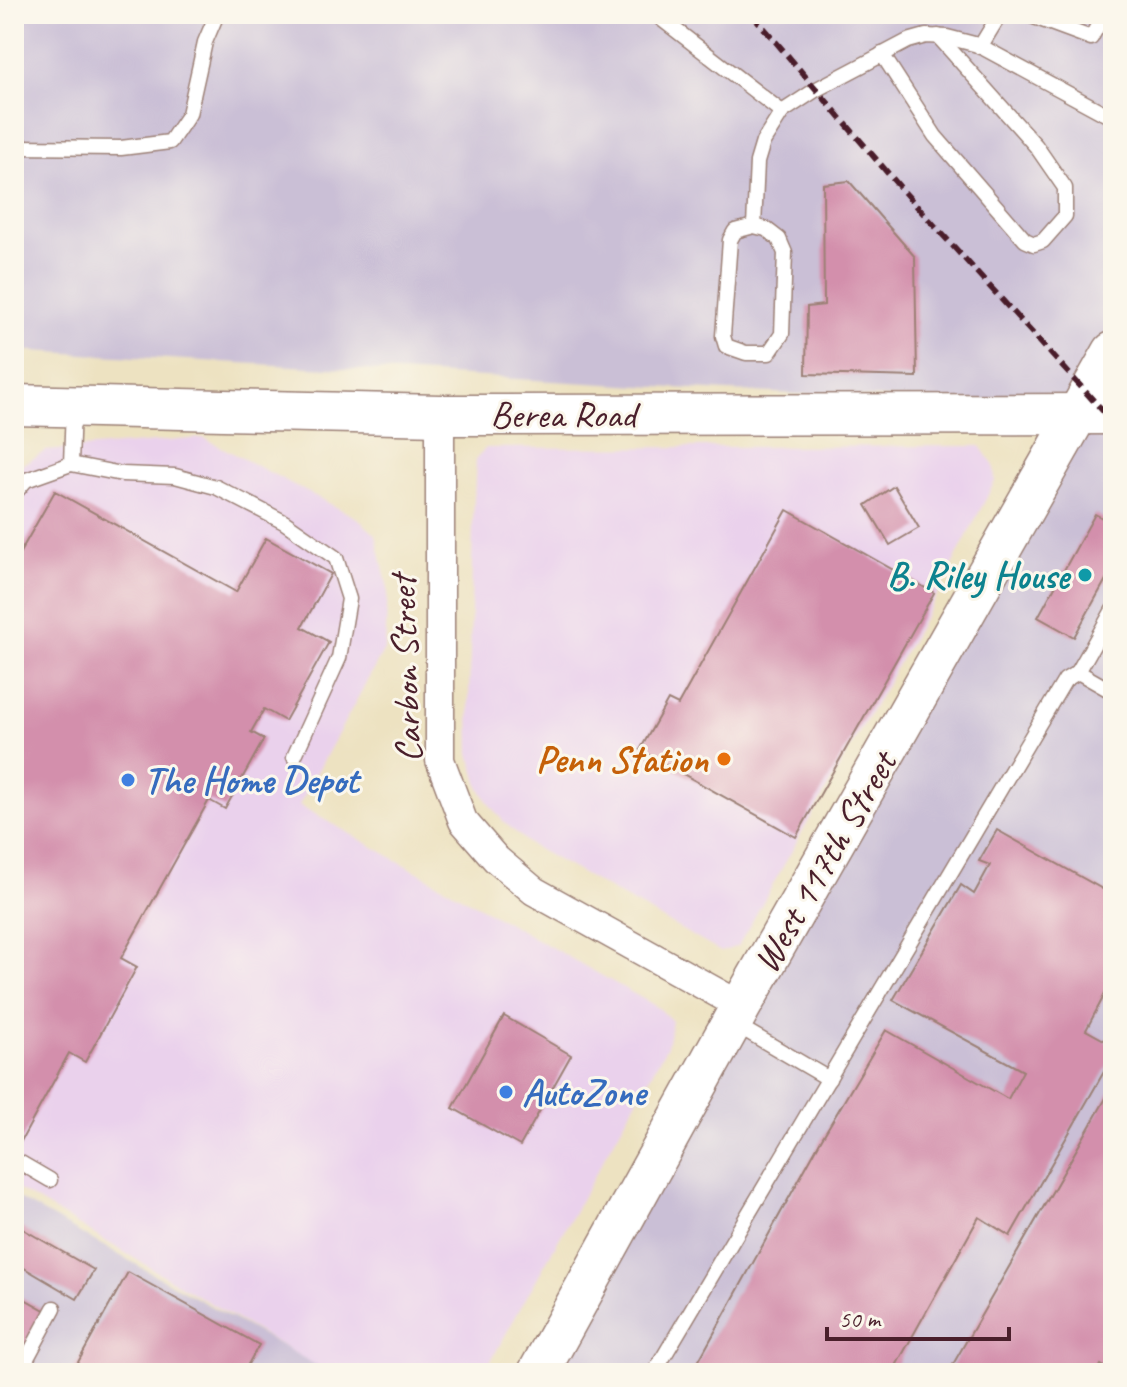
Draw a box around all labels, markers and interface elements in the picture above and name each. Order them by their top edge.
street label: Berea Road [490,391,642,438]
place label: B. Riley House [887,552,1072,599]
marker: B. Riley House [1076,566,1094,584]
street label: Carbon Street [379,569,432,763]
place label: Penn Station [536,736,710,783]
street label: West 117th Street [742,741,908,981]
marker: Penn Station [715,750,733,768]
place label: The Home Depot [144,757,362,804]
marker: The Home Depot [119,771,137,789]
place label: AutoZone [522,1069,648,1116]
marker: AutoZone [497,1083,515,1101]
scale bar [827,1291,1009,1341]
text: 50 m [839,1304,882,1334]

